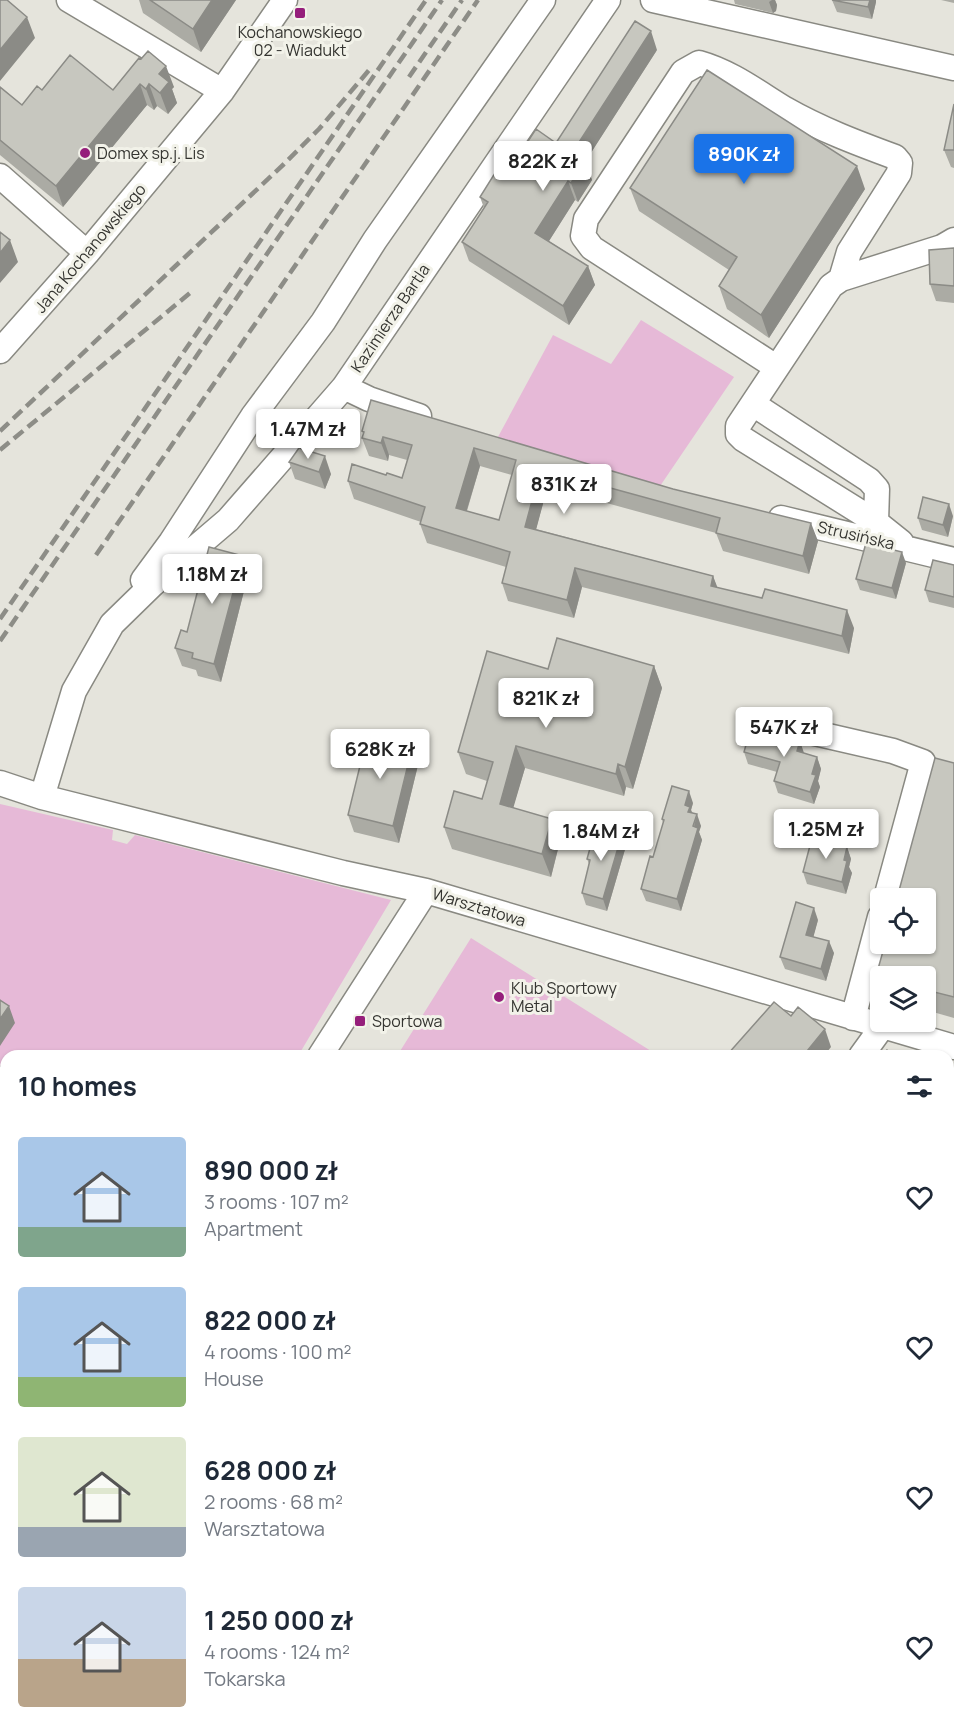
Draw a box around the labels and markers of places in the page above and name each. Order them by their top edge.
marker: Kochanowskiego 02 - Wiadukt [293,6,307,20]
place label: Kochanowskiego 02 - Wiadukt [238,21,362,61]
pin: 890K zł [689,134,799,185]
pin: 822K zł [488,141,598,192]
place label: Domex sp.j. Lis [97,142,205,164]
marker: Domex sp.j. Lis [78,146,92,160]
pin: 1.47M zł [246,409,370,460]
pin: 831K zł [509,464,619,515]
pin: 1.18M zł [150,554,274,605]
pin: 821K zł [491,678,601,729]
pin: 547K zł [729,707,839,758]
pin: 628K zł [325,729,435,780]
pin: 1.25M zł [764,809,888,860]
pin: 1.84M zł [539,811,663,862]
place label: Klub Sportowy Metal [511,977,617,1017]
marker: Klub Sportowy Metal [492,990,506,1004]
place label: Sportowa [372,1010,443,1032]
marker: Sportowa [353,1014,367,1028]

